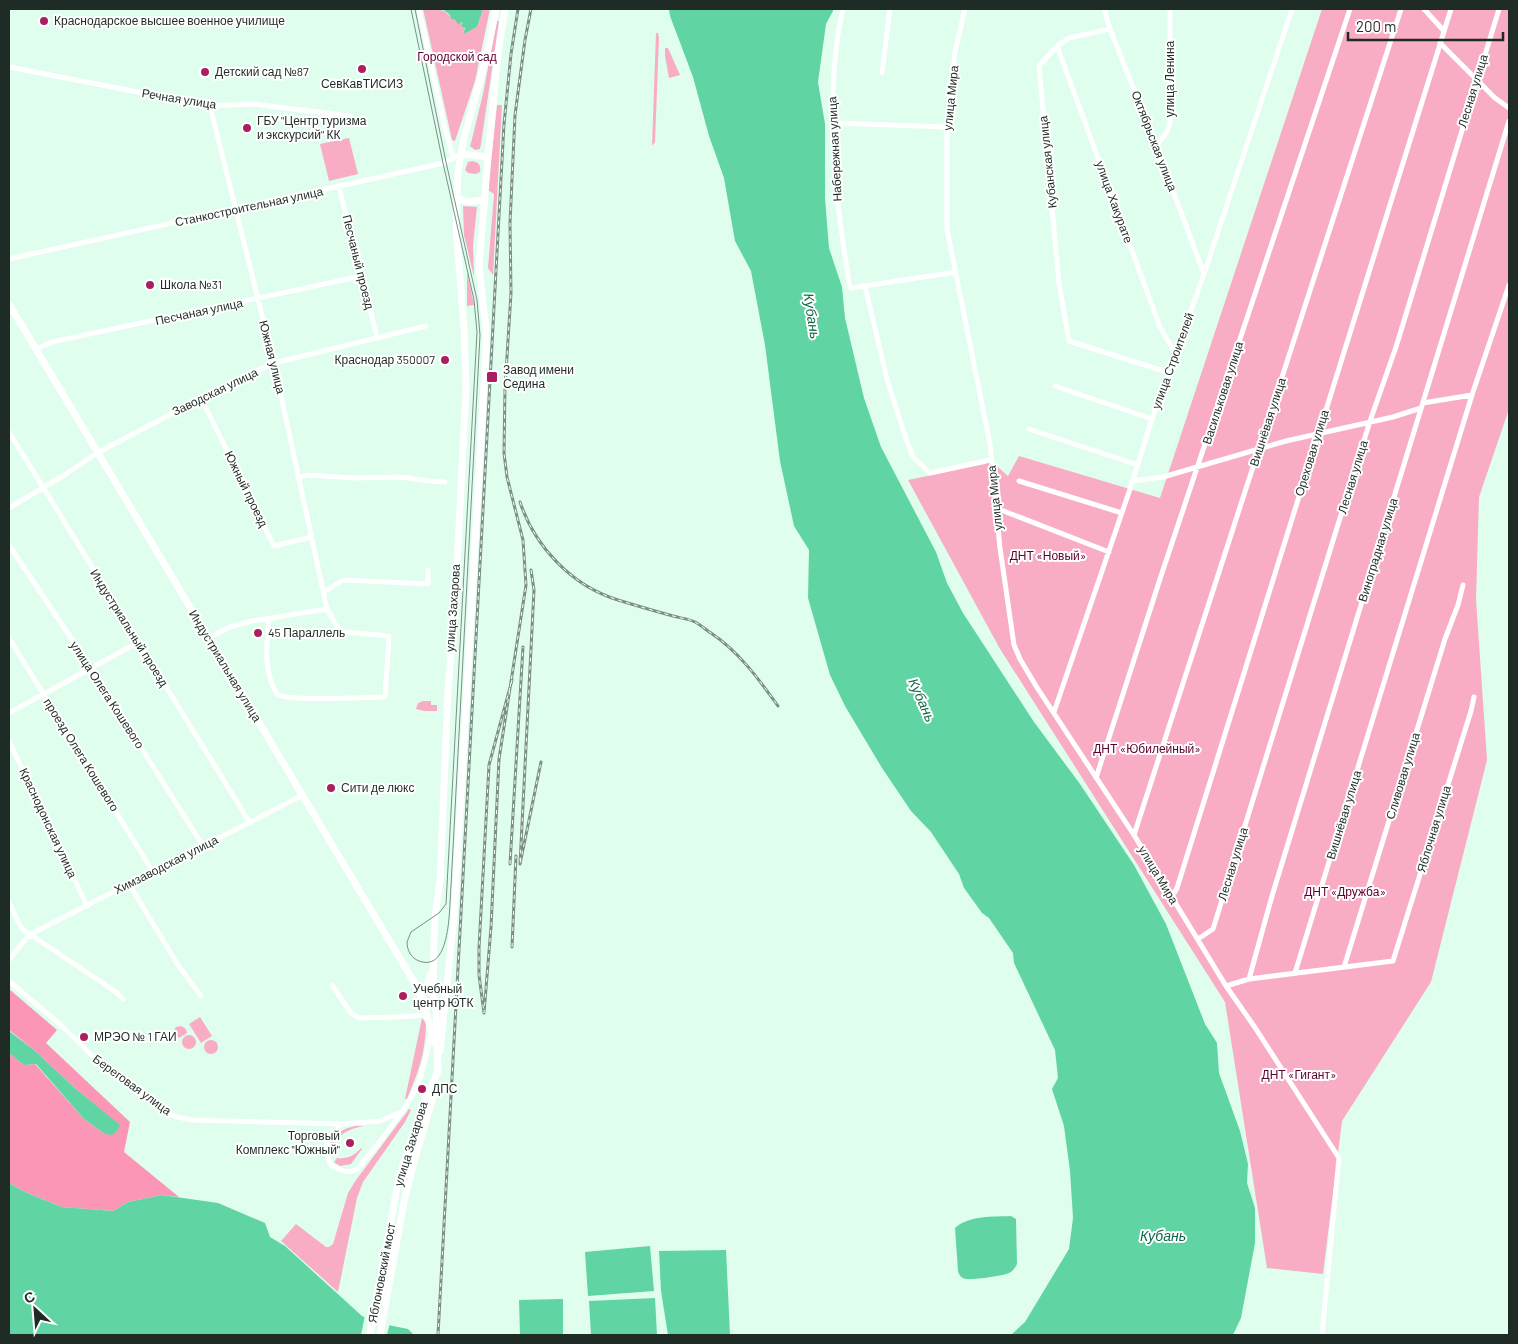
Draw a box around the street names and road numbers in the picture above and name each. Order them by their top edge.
street label: улица Ленина [1162,40,1177,117]
street label: Лесная улица [1454,52,1491,129]
street label: улица Мира [940,64,961,131]
street label: Речная улица [141,85,218,112]
street label: Октябрьская улица [1128,88,1181,194]
street label: Набережная улица [824,96,845,202]
street label: Кубанская улица [1035,115,1060,209]
street label: улица Хакурате [1093,159,1136,245]
street label: Станкостроительная улица [173,183,325,230]
street label: Песчаный проезд [339,213,377,311]
street label: Песчаная улица [154,295,244,328]
street label: улица Строителей [1148,311,1197,411]
street label: Южная улица [256,319,289,396]
street label: Васильковая улица [1199,339,1246,446]
street label: Заводская улица [169,364,260,419]
street label: Вишнёвая улица [1246,375,1289,468]
street label: Ореховая улица [1291,407,1332,498]
street label: Лесная улица [1334,438,1371,515]
street label: Южный проезд [222,448,271,529]
street label: улица Мира [984,464,1005,531]
street label: Виноградная улица [1355,496,1401,604]
street label: улица Захарова [442,563,463,652]
street label: Индустриальный проезд [87,566,172,689]
street label: Индустриальная улица [186,607,265,725]
street label: улица Олега Кошевого [67,638,148,752]
street label: проезд Олега Кошевого [40,695,123,814]
street label: Сливовая улица [1382,730,1423,821]
street label: Краснодонская улица [16,765,81,881]
street label: Вишнёвая улица [1323,768,1364,861]
street label: Яблочная улица [1413,783,1454,874]
street label: Лесная улица [1214,825,1251,902]
street label: Химзаводская улица [111,832,221,897]
street label: улица Мира [1135,843,1182,907]
street label: Береговая улица [90,1051,175,1118]
street label: улица Захарова [390,1099,431,1188]
street label: Яблоновский мост [364,1221,398,1324]

